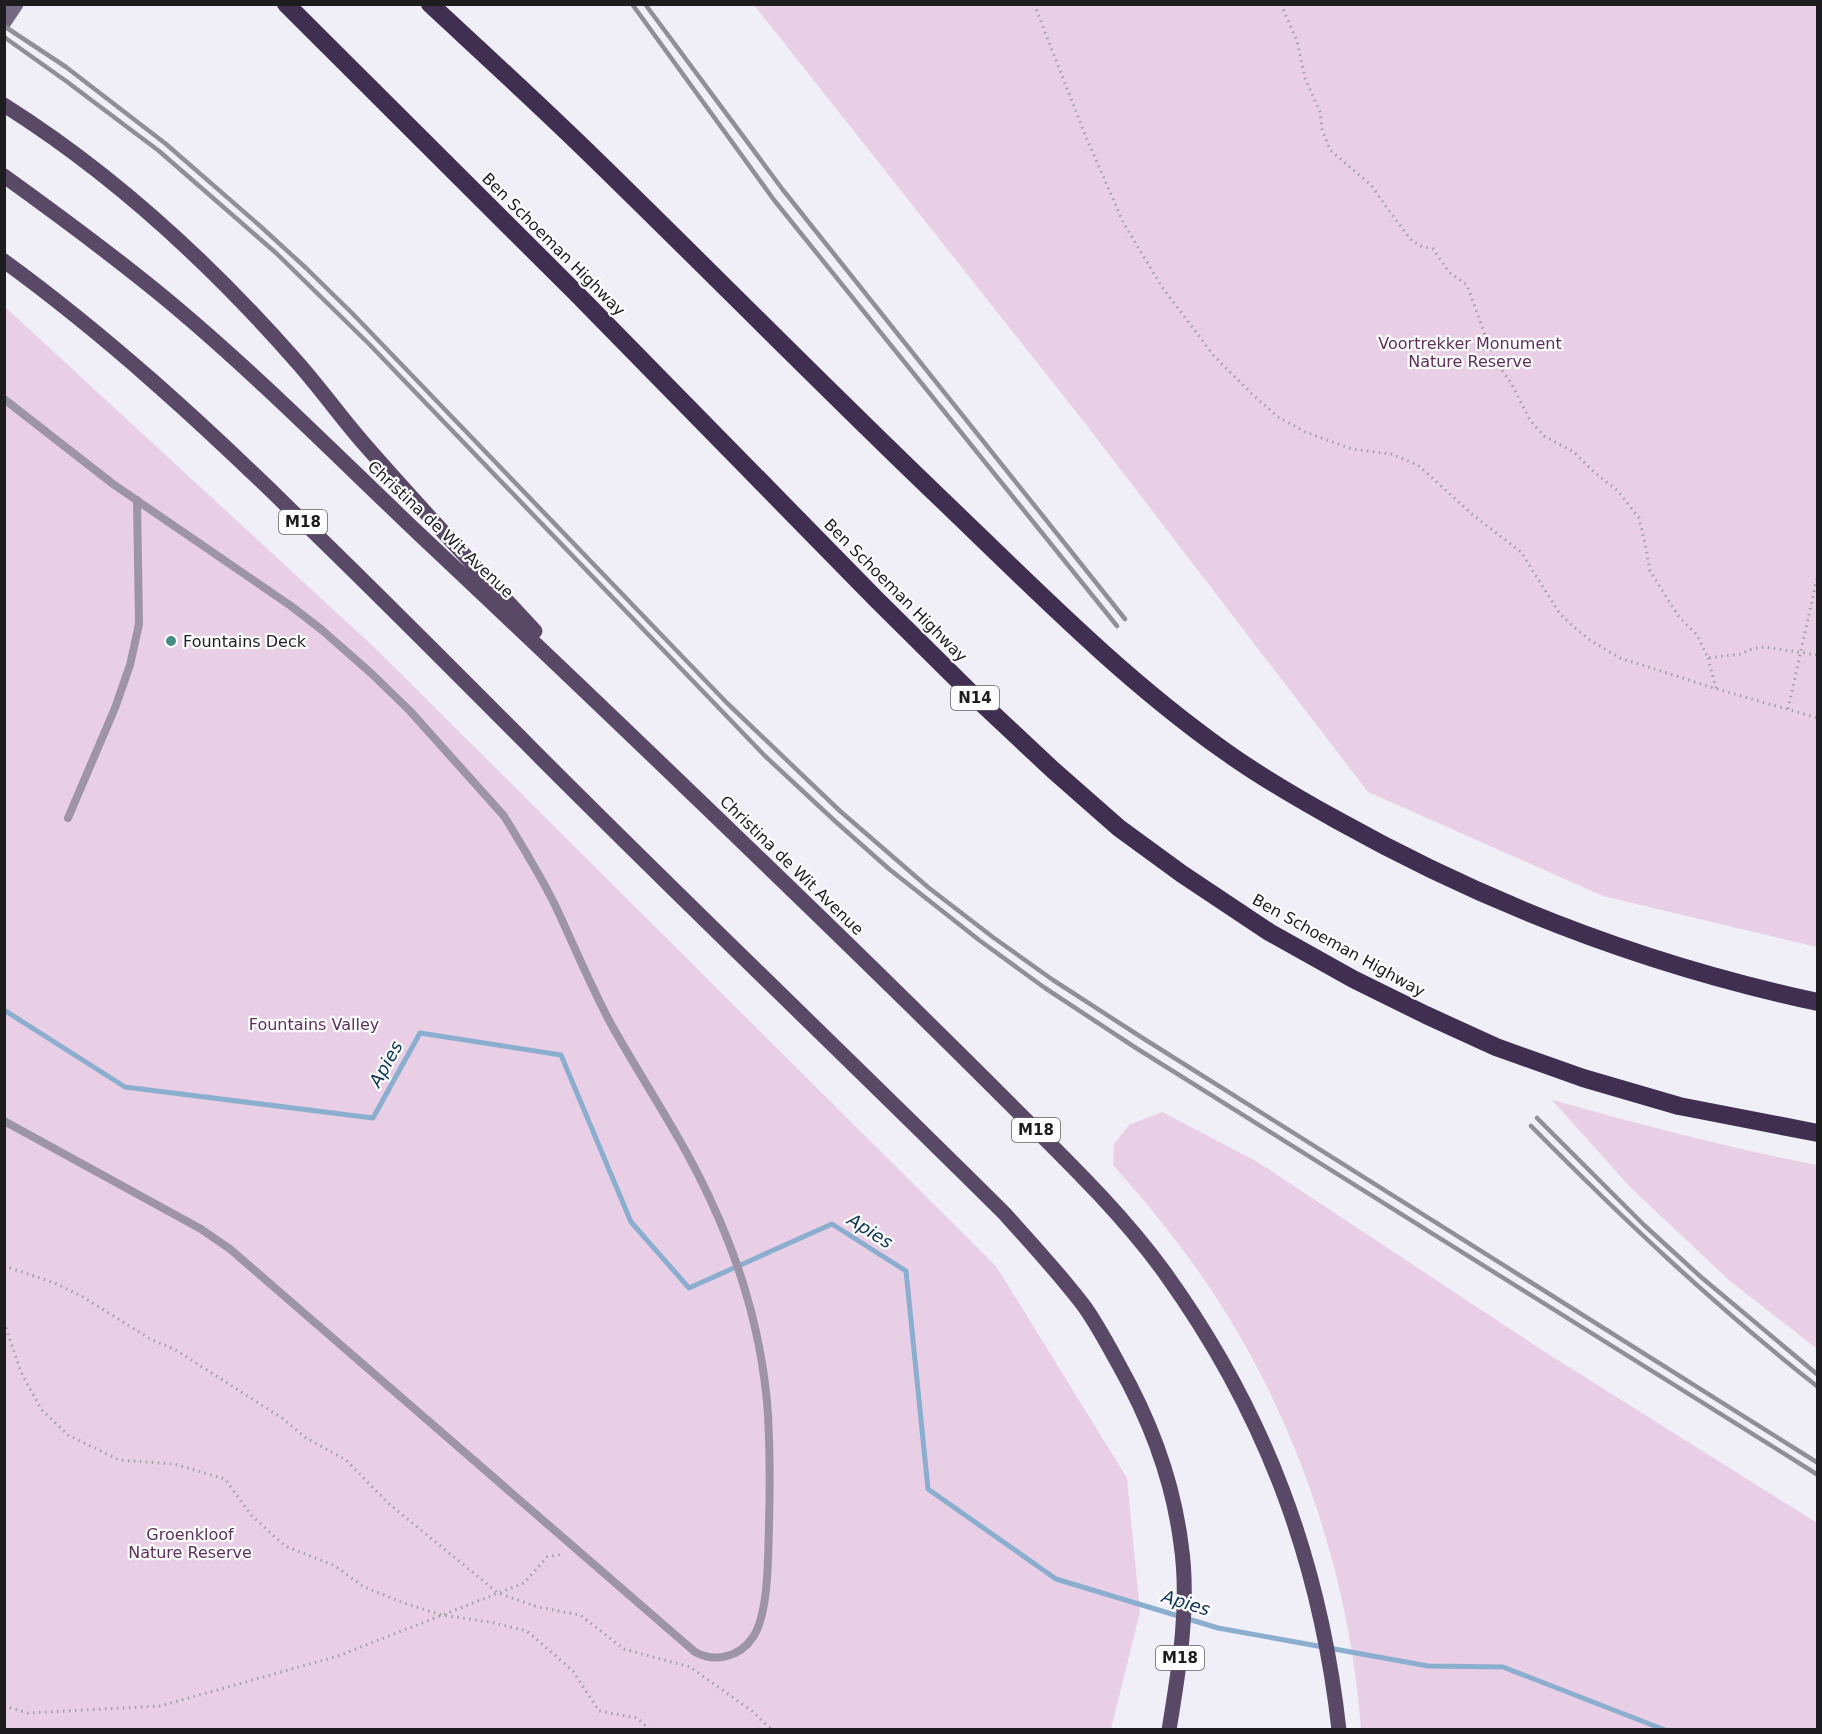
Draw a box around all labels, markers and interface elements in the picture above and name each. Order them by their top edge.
street label: Ben Schoeman Highway [478,169,629,320]
park label: Voortrekker Monument Nature Reserve [1378,334,1562,371]
street label: Christina de Wit Avenue [364,457,517,602]
road number: M18 [279,510,327,534]
street label: Ben Schoeman Highway [820,515,971,666]
place label: Fountains Deck [183,632,307,651]
marker: Fountains Deck [164,634,178,648]
road number: N14 [951,686,999,710]
street label: Christina de Wit Avenue [716,792,867,939]
street label: Ben Schoeman Highway [1249,890,1428,1001]
park label: Fountains Valley [249,1015,379,1034]
water label: Apies [364,1037,407,1091]
road number: M18 [1012,1118,1060,1142]
water label: Apies [843,1208,897,1253]
park label: Groenkloof Nature Reserve [128,1525,252,1562]
water label: Apies [1159,1585,1213,1620]
road number: M18 [1156,1646,1204,1670]

